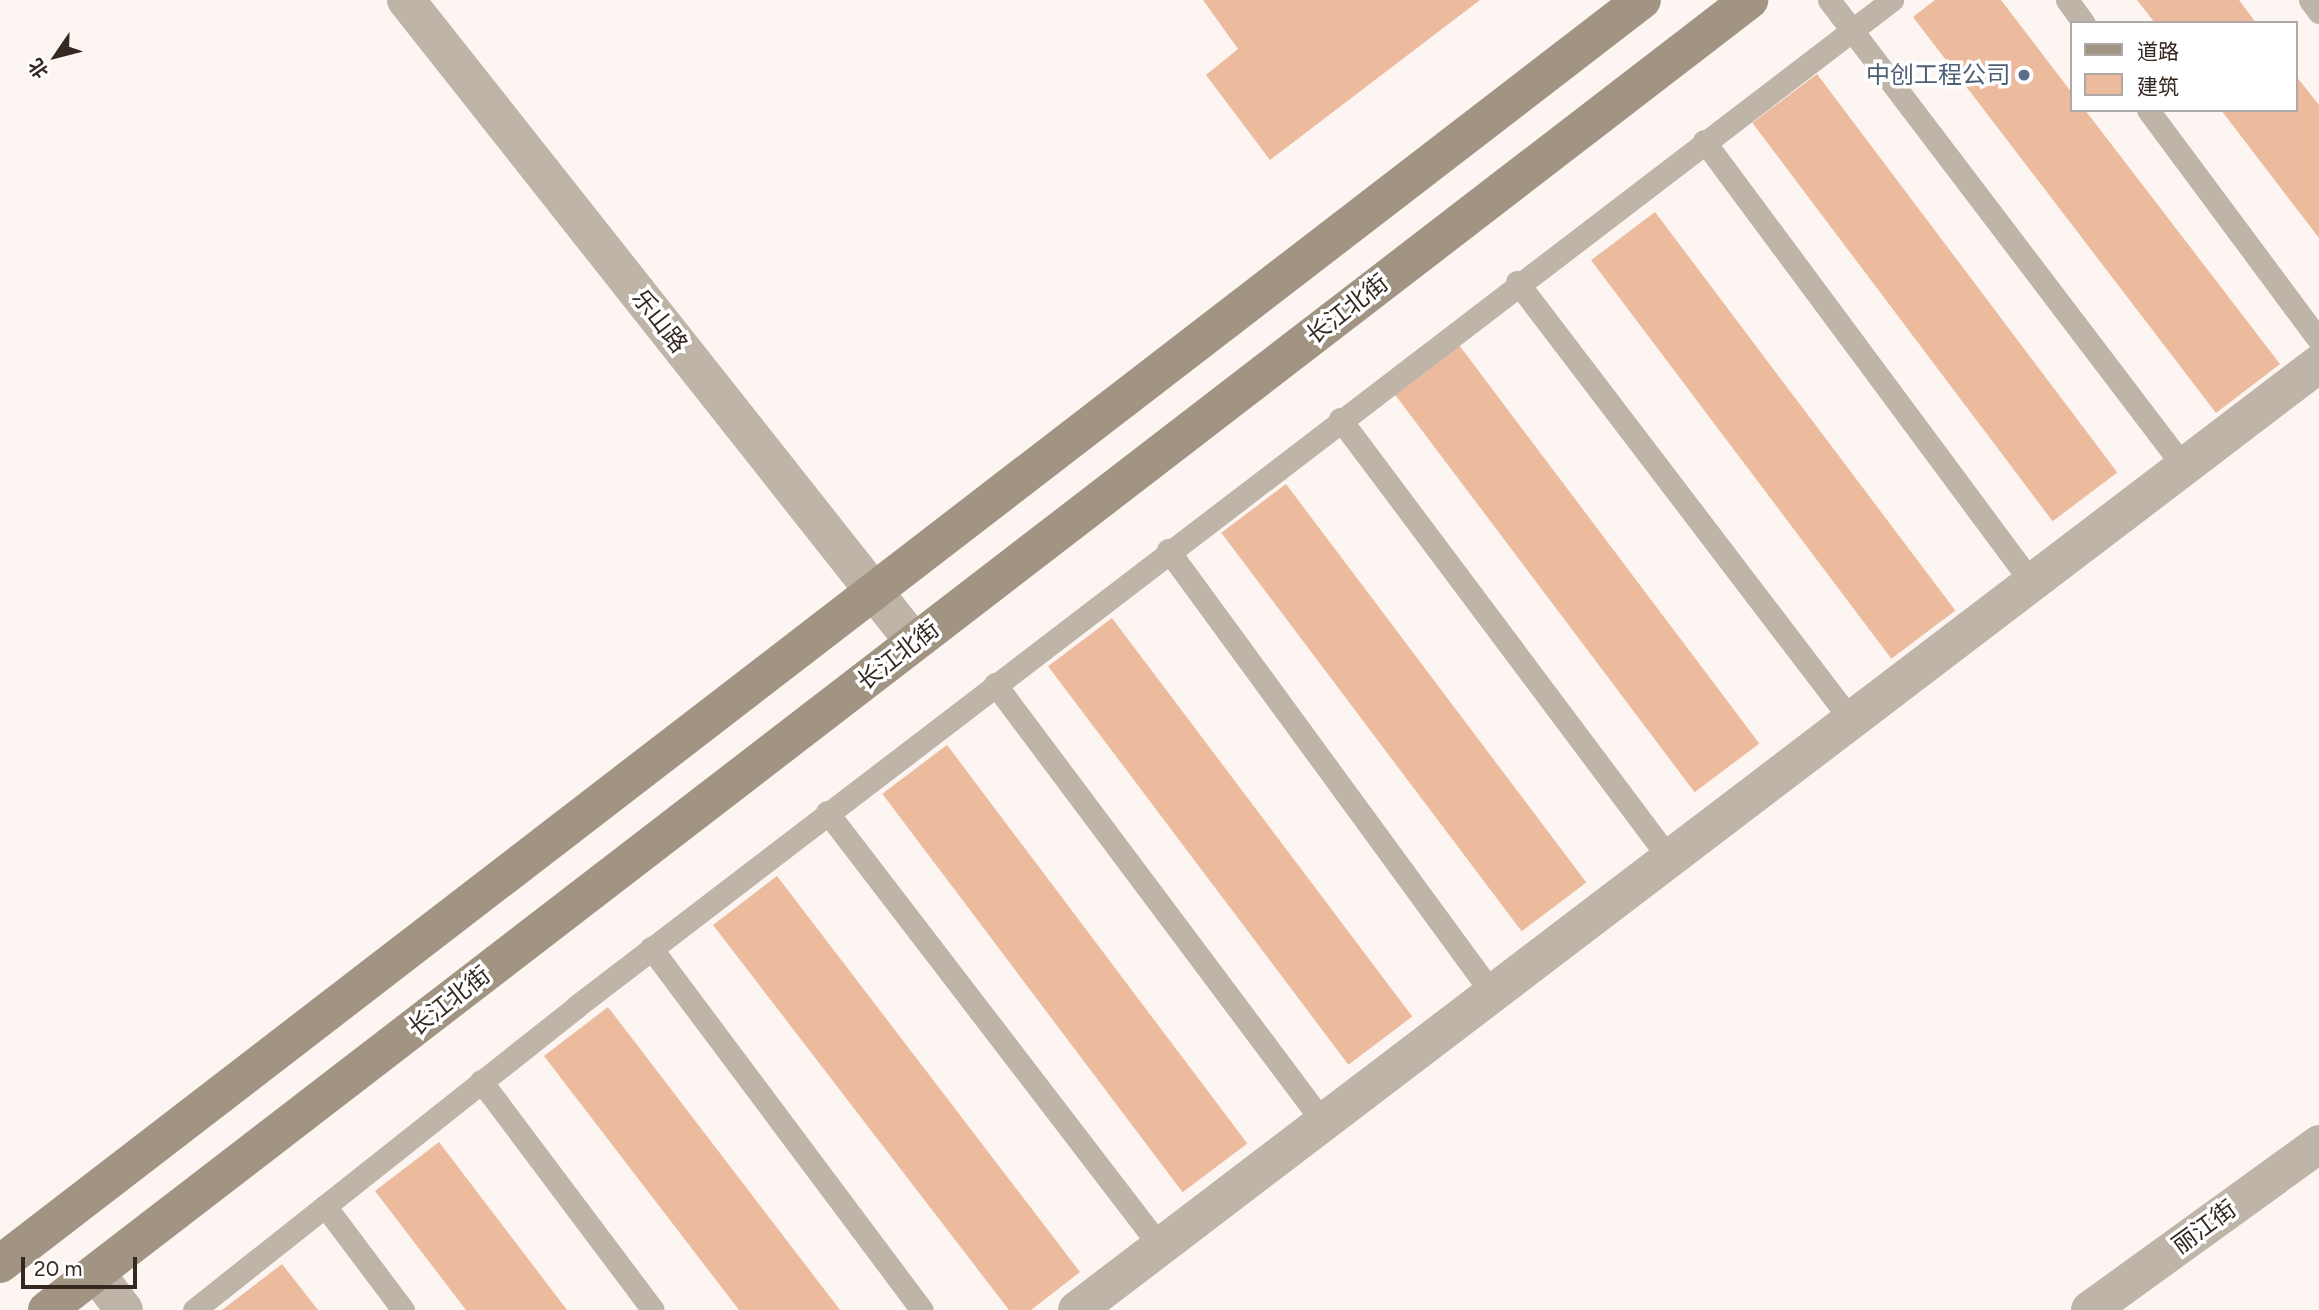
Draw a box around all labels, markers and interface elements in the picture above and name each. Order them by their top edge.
north arrow [21,21,91,91]
legend [2070,21,2298,112]
text: 道路 [2137,39,2179,64]
text: 北 [24,54,53,83]
place label: 中创工程公司 [1866,61,2010,89]
marker: 中创工程公司 [2016,67,2032,83]
text: 建筑 [2137,74,2179,99]
street label: 长江北街 [1300,268,1394,350]
street label: 乐山路 [626,284,694,358]
street label: 长江北街 [851,614,945,696]
street label: 长江北街 [402,960,496,1042]
street label: 丽江街 [2166,1194,2242,1260]
scale bar [24,1244,140,1288]
text: 20 m [34,1256,82,1281]

